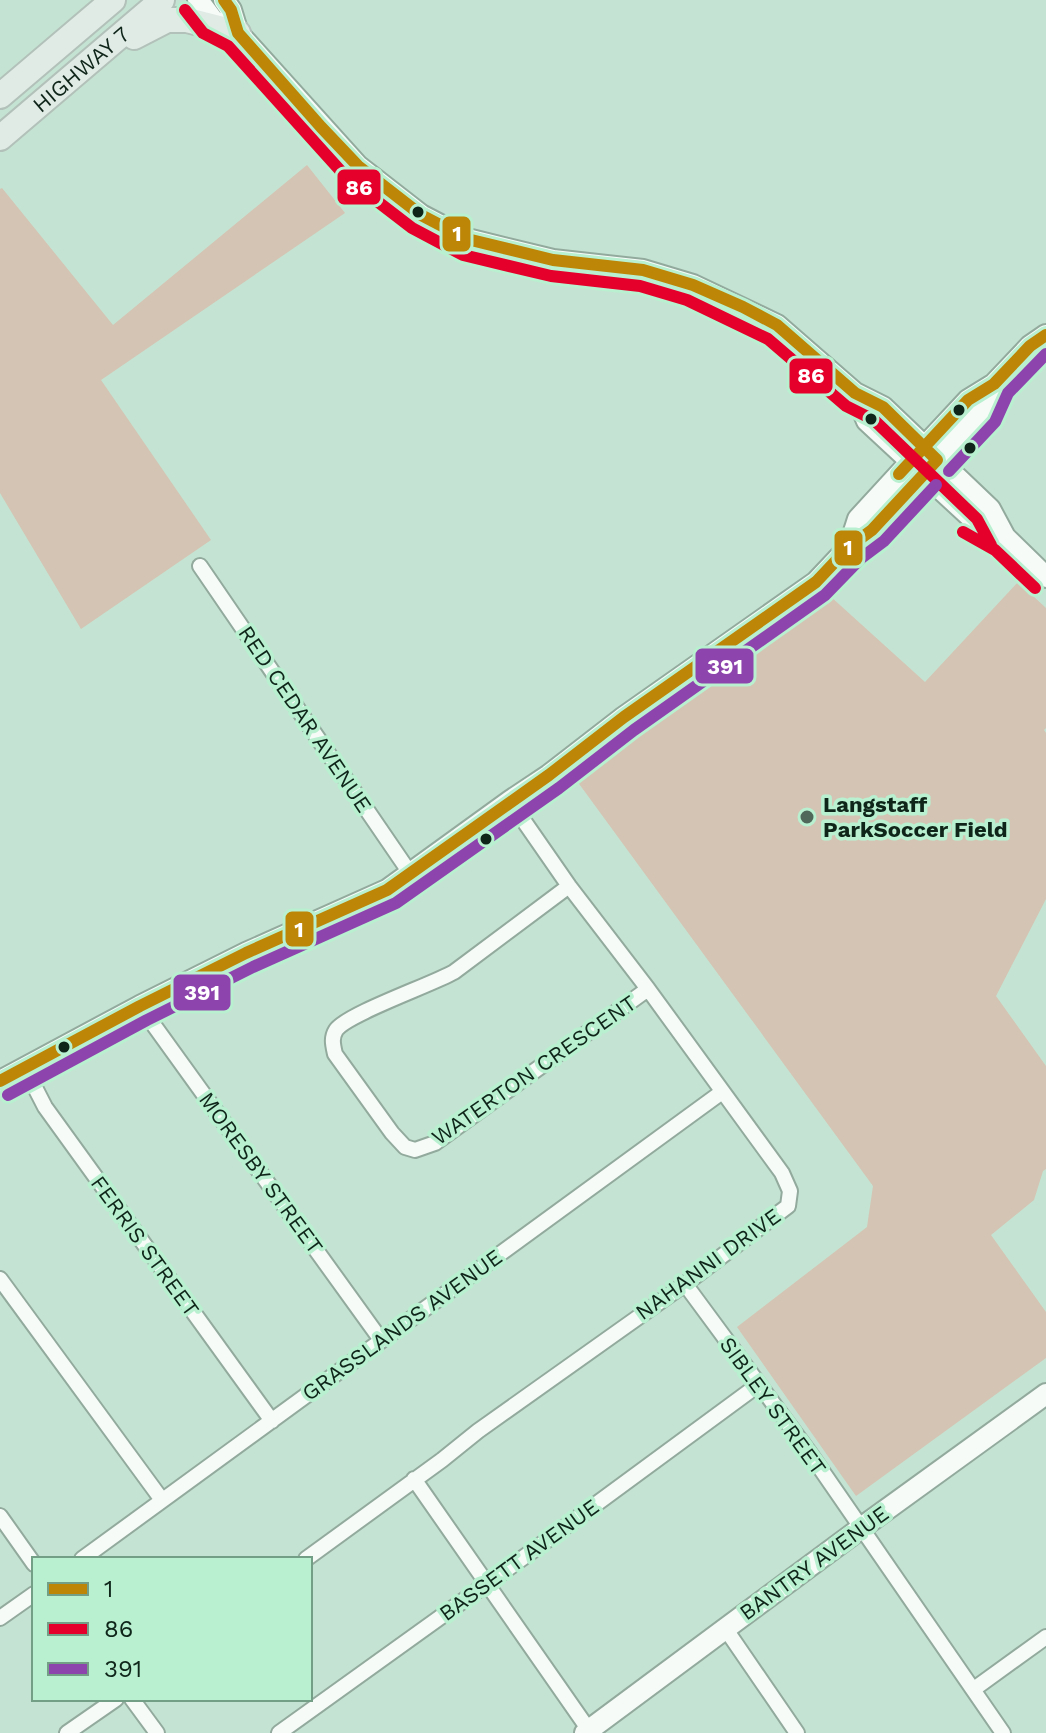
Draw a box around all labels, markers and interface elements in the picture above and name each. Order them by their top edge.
street label: HIGHWAY 7 [27,21,134,117]
line badge: 86 [336,168,382,206]
text: 86 [345,175,373,200]
unlabelled marker [410,204,426,220]
line badge: 1 [441,215,472,253]
text: 1 [452,221,462,246]
line badge: 86 [788,357,834,395]
text: 86 [797,363,825,388]
unlabelled marker [951,402,967,418]
unlabelled marker [863,411,879,427]
unlabelled marker [962,440,978,456]
line badge: 1 [833,529,864,567]
text: 1 [843,535,853,560]
street label: RED CEDAR AVENUE [233,621,377,817]
line badge: 391 [694,647,755,685]
text: 391 [707,654,743,679]
place label: Langstaff ParkSoccer Field [823,792,1008,842]
marker: Langstaff ParkSoccer Field [798,808,816,826]
unlabelled marker [478,831,494,847]
line badge: 1 [284,910,315,948]
text: 1 [294,917,304,942]
line badge: 391 [172,973,232,1012]
text: 391 [184,980,220,1005]
street label: WATERTON CRESCENT [427,990,641,1150]
unlabelled marker [56,1039,72,1055]
street label: MORESBY STREET [194,1087,328,1259]
street label: FERRIS STREET [86,1171,204,1321]
street label: NAHANNI DRIVE [631,1203,785,1325]
street label: GRASSLANDS AVENUE [297,1244,507,1406]
street label: SIBLEY STREET [715,1332,831,1480]
street label: BASSETT AVENUE [435,1494,603,1626]
street label: BANTRY AVENUE [735,1501,893,1625]
legend [32,1557,312,1701]
text: 1 [104,1575,113,1603]
text: 86 [104,1615,133,1643]
text: 391 [104,1655,142,1683]

